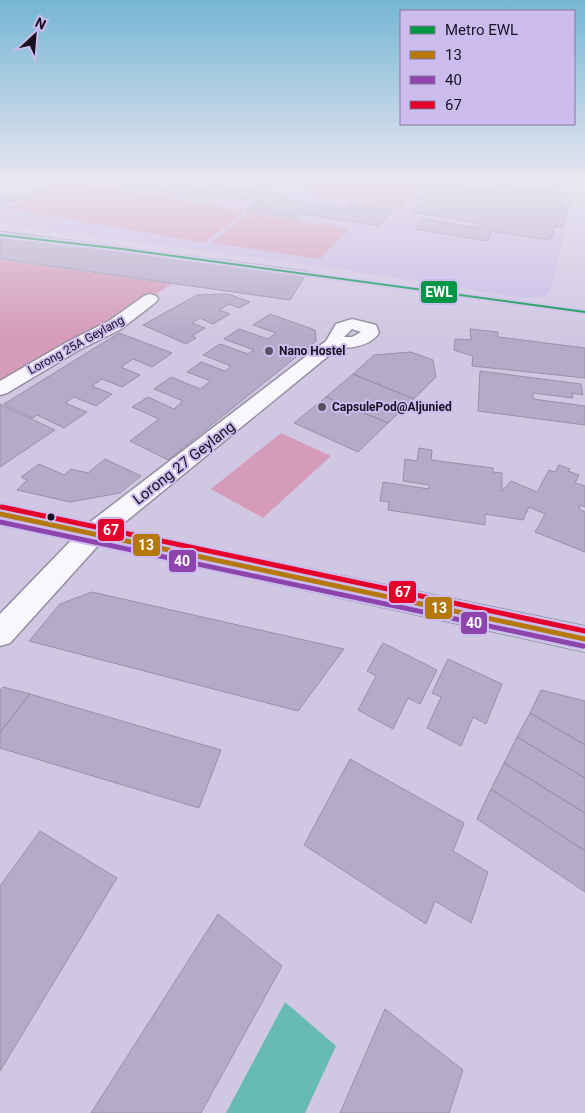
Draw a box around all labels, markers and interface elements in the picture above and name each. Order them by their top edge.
north arrow [10,10,60,60]
legend [400,10,575,125]
text: N [33,14,49,33]
text: Metro EWL [445,21,518,39]
text: 13 [445,46,462,64]
text: 40 [445,71,462,89]
text: 67 [445,96,462,114]
line badge: EWL [420,280,458,304]
text: EWL [425,284,453,300]
street label: Lorong 25A Geylang [26,313,126,377]
place label: Nano Hostel [279,344,346,358]
marker: Nano Hostel [263,345,275,357]
place label: CapsulePod@Aljunied [332,400,452,414]
marker: CapsulePod@Aljunied [316,401,328,413]
street label: Lorong 27 Geylang [129,417,239,509]
unlabelled marker [46,512,56,522]
line badge: 67 [97,518,125,542]
text: 67 [103,522,119,538]
line badge: 13 [132,533,161,557]
text: 13 [138,537,154,553]
line badge: 40 [168,549,197,573]
text: 40 [174,553,190,569]
line badge: 67 [388,580,417,604]
text: 67 [395,584,411,600]
line badge: 13 [424,596,453,620]
text: 13 [431,600,447,616]
line badge: 40 [460,611,488,635]
text: 40 [466,615,482,631]

